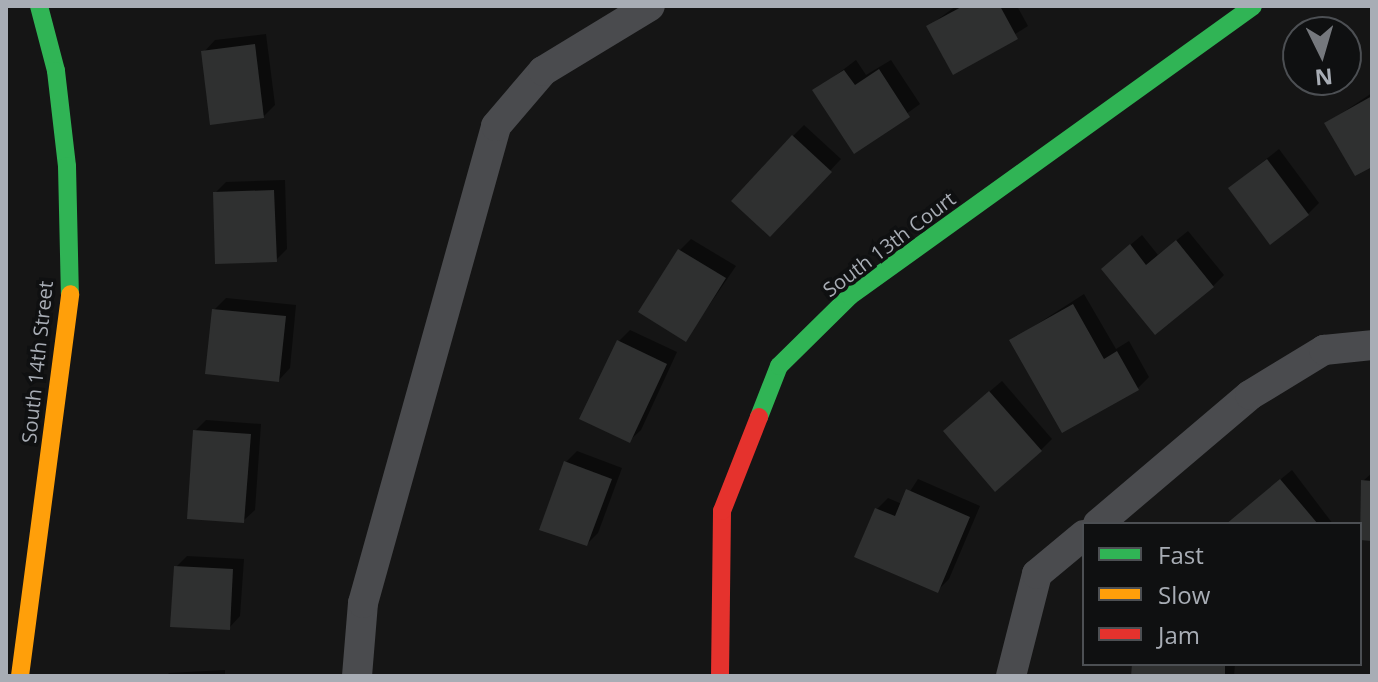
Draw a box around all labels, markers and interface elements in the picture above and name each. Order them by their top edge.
north arrow [1282,16,1362,96]
text: N [1314,62,1334,94]
street label: South 13th Court [818,186,960,302]
street label: South 14th Street [17,280,57,444]
legend [1082,522,1362,666]
text: Fast [1158,538,1204,571]
text: Slow [1158,578,1210,611]
text: Jam [1158,618,1200,651]

